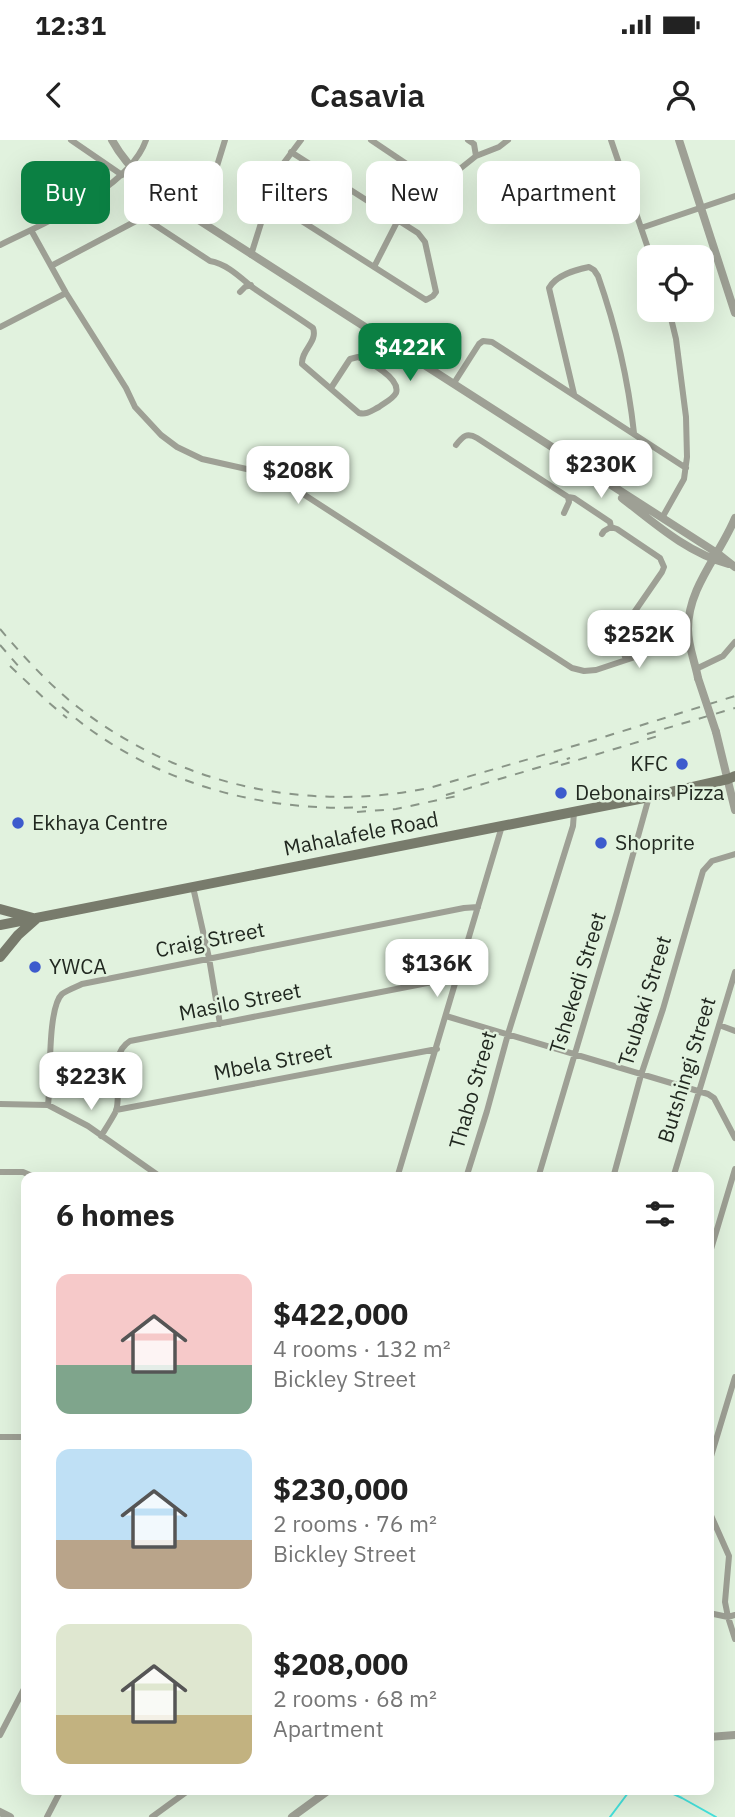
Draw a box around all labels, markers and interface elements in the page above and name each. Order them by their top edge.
text: 12:31 [35,8,106,42]
text: Casavia [310,74,425,116]
icon: back [35,76,73,114]
icon: person [662,76,700,114]
chip: Buy [21,161,110,224]
chip: Rent [124,161,223,224]
chip: Filters [237,161,352,224]
chip: New [366,161,463,224]
chip: Apartment [477,161,640,224]
map controls [637,245,714,322]
button: locate [637,245,714,322]
pin: $422K [361,324,459,383]
text: $422K [374,331,446,361]
pin: $230K [552,440,650,500]
pin: $208K [249,446,347,506]
text: $230K [565,448,637,478]
text: $208K [262,454,334,484]
pin: $252K [590,610,688,670]
text: $252K [603,618,675,648]
place label: KFC [630,749,668,777]
marker: KFC [674,756,690,772]
place label: Debonairs Pizza [575,778,725,806]
marker: Debonairs Pizza [553,785,569,801]
street label: Mahalafele Road [281,804,441,862]
place label: Ekhaya Centre [32,808,168,836]
marker: Ekhaya Centre [10,815,26,831]
place label: Shoprite [615,828,695,856]
marker: Shoprite [593,835,609,851]
street label: Tshekedi Street [542,909,612,1057]
street label: Craig Street [153,915,267,963]
street label: Tsubaki Street [611,932,677,1069]
pin: $136K [388,940,486,999]
text: $136K [401,947,473,977]
place label: YWCA [49,952,107,980]
marker: YWCA [27,959,43,975]
street label: Masilo Street [176,975,303,1027]
street label: Butshingi Street [651,993,722,1146]
street label: Thabo Street [442,1027,502,1152]
street label: Mbela Street [211,1036,335,1086]
pin: $223K [42,1052,140,1112]
text: $223K [55,1060,127,1090]
text: 6 homes [56,1195,175,1234]
icon: filters [641,1195,679,1233]
text: $422,000 [273,1294,408,1333]
icon: home [112,1302,196,1386]
text: 4 rooms · 132 m² [273,1333,451,1363]
text: Bickley Street [273,1363,416,1393]
text: $230,000 [273,1469,408,1508]
icon: home [112,1477,196,1561]
text: 2 rooms · 76 m² [273,1508,437,1538]
text: Bickley Street [273,1538,416,1568]
text: $208,000 [273,1644,408,1683]
icon: home [112,1652,196,1736]
text: 2 rooms · 68 m² [273,1683,437,1713]
text: Apartment [273,1713,384,1743]

